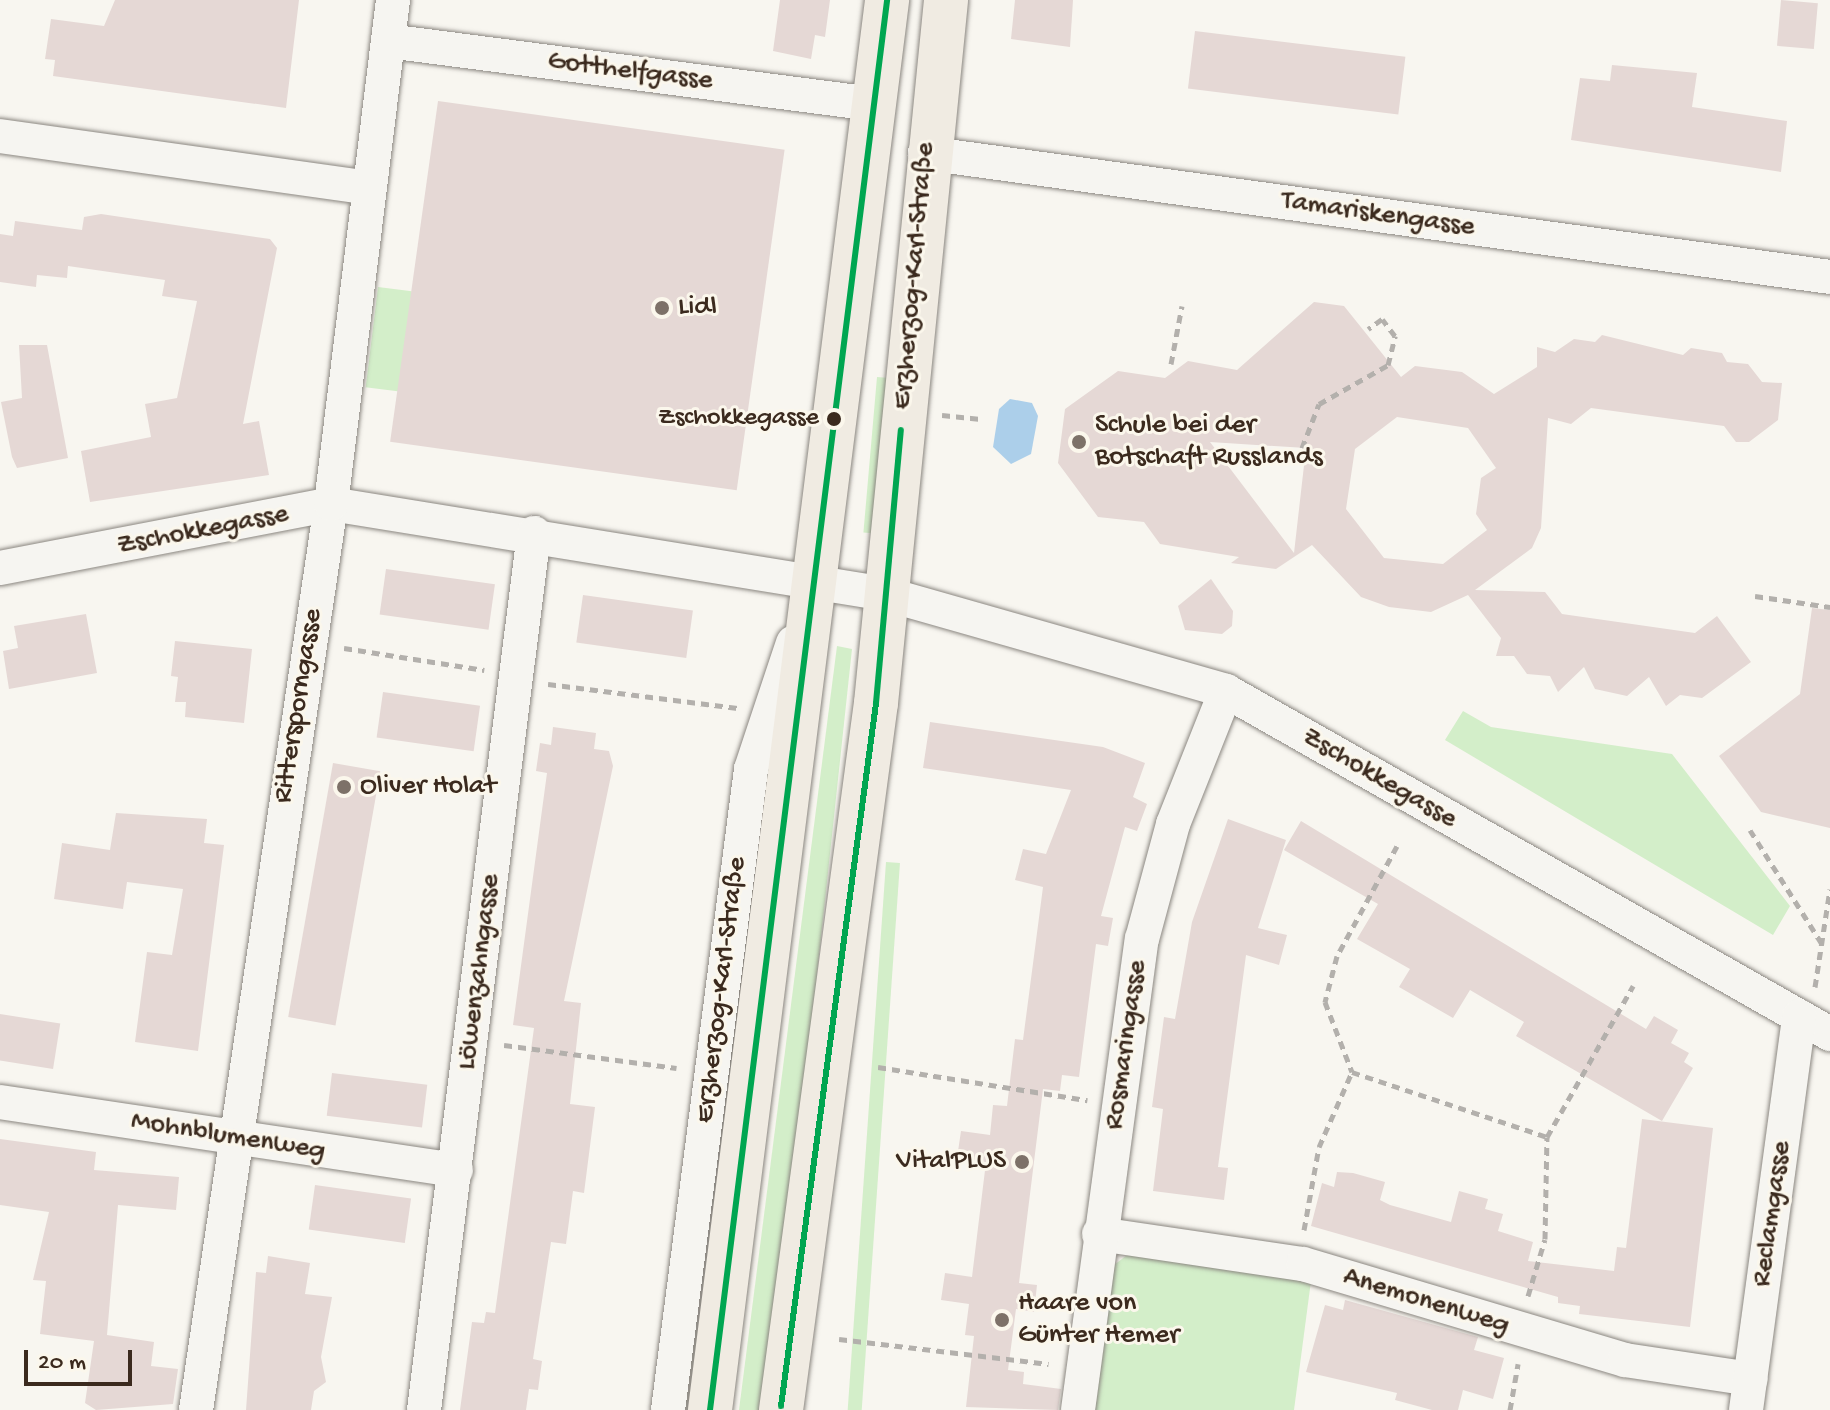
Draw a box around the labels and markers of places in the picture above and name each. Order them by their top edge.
place label: Lidl [678,291,717,325]
marker: Lidl [653,299,671,317]
place label: Zschokkegasse [658,403,819,435]
place label: Schule bei der Botschaft Russlands [1095,409,1322,475]
marker: Zschokkegasse [826,411,842,427]
marker: Schule bei der Botschaft Russlands [1070,433,1088,451]
place label: Oliver Holat [360,770,496,804]
marker: Oliver Holat [335,778,353,796]
place label: VitalPLUS [896,1145,1006,1179]
marker: VitalPLUS [1013,1153,1031,1171]
place label: Haare von Günter Hemer [1018,1287,1179,1353]
marker: Haare von Günter Hemer [993,1311,1011,1329]

